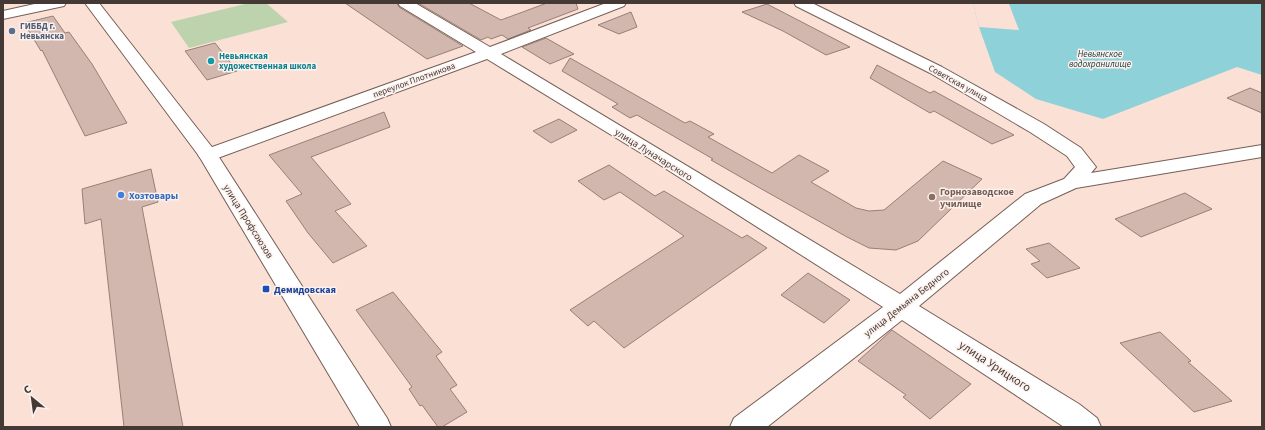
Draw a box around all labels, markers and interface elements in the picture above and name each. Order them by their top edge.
place label: ГИББД г. Невьянска [20,20,64,43]
marker: ГИББД г. Невьянска [7,26,17,36]
water label: Невьянское водохранилище [1069,48,1132,71]
place label: Невьянская художественная школа [219,50,317,73]
marker: Невьянская художественная школа [206,56,216,66]
street label: переулок Плотникова [371,60,457,101]
street label: Советская улица [926,62,990,105]
street label: улица Луначарского [612,125,695,184]
street label: улица Профсоюзов [220,182,277,261]
place label: Горнозаводское училище [940,185,1014,211]
place label: Хозтовары [129,189,178,203]
marker: Хозтовары [116,190,126,200]
marker: Горнозаводское училище [927,192,937,202]
street label: улица Демьяна Бедного [861,265,952,341]
place label: Демидовская [274,283,336,297]
marker: Демидовская [261,284,271,294]
street label: улица Урицкого [955,337,1034,396]
north arrow [12,378,52,418]
text: С [21,381,34,398]

